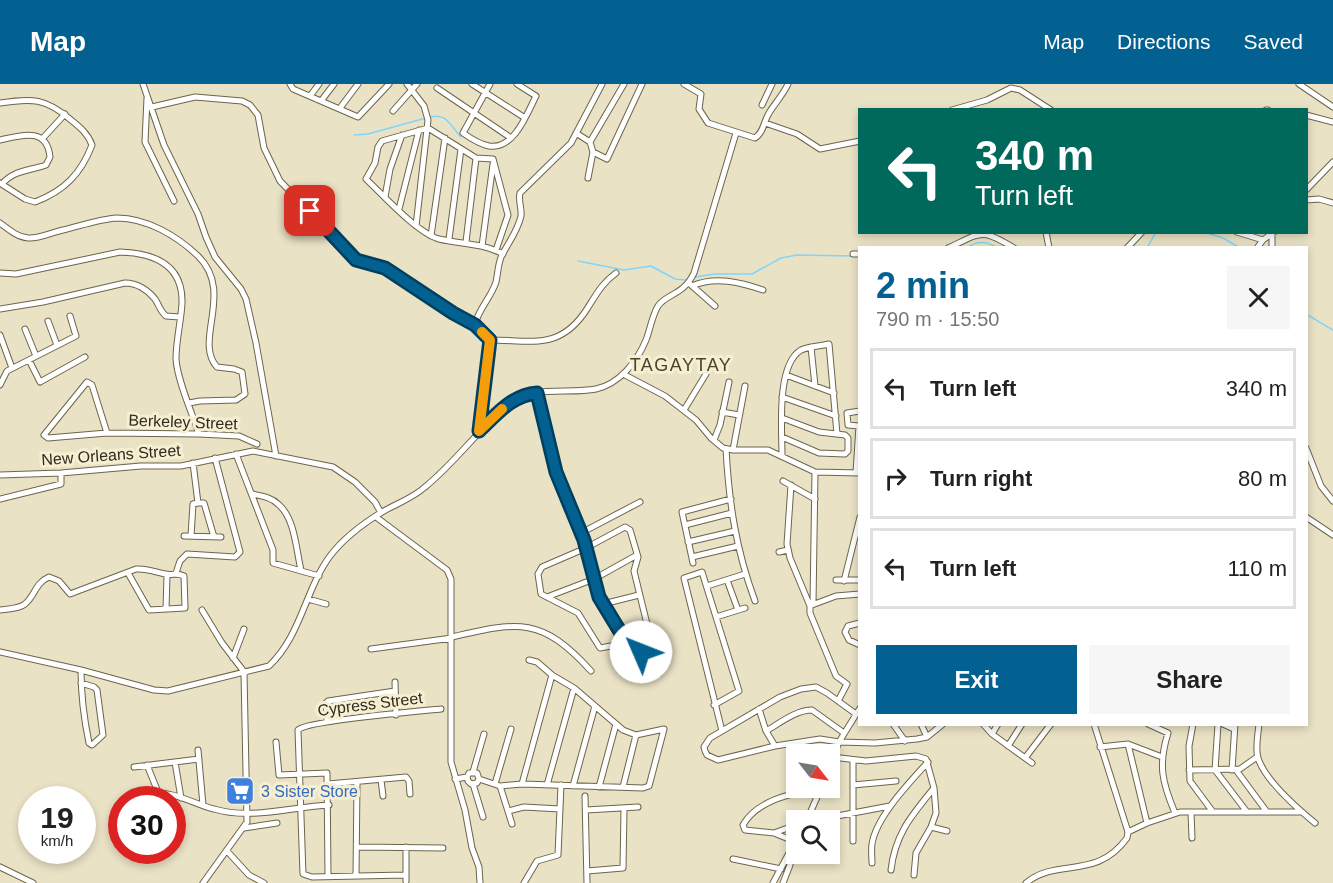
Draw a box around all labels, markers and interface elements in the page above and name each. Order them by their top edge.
text: Map [30,26,86,57]
text: Map [1043,30,1084,53]
text: Directions [1117,30,1210,53]
text: Saved [1243,30,1303,53]
icon: left [876,132,954,210]
text: 340 m [975,132,1094,179]
text: Turn left [975,181,1073,211]
pin [284,185,335,236]
icon: arrive [293,194,326,227]
text: 2 min [876,265,970,306]
button: close [1227,266,1290,329]
text: 790 m · 15:50 [876,308,999,330]
district label: TAGAYTAY [630,355,732,375]
icon: left [879,372,912,405]
text: Turn left [930,376,1016,401]
text: 340 m [1226,376,1287,401]
street label: Berkeley Street [128,412,239,432]
street label: New Orleans Street [41,442,182,468]
icon: right [879,462,912,495]
text: Turn right [930,466,1032,491]
text: 80 m [1238,466,1287,491]
icon: left [879,552,912,585]
text: Turn left [930,556,1016,581]
text: 110 m [1227,556,1287,581]
position arrow [609,620,673,684]
button: Exit [876,645,1077,714]
button: Share [1089,645,1290,714]
street label: Cypress Street [316,689,424,719]
north arrow [786,744,840,798]
map controls [786,744,840,864]
supermarket icon: 3 Sister Store [224,775,256,807]
place label: 3 Sister Store [261,783,358,800]
speed limit sign: 30 [108,786,186,864]
text: 19 [40,801,74,834]
button: search [786,810,840,864]
text: km/h [41,832,73,849]

